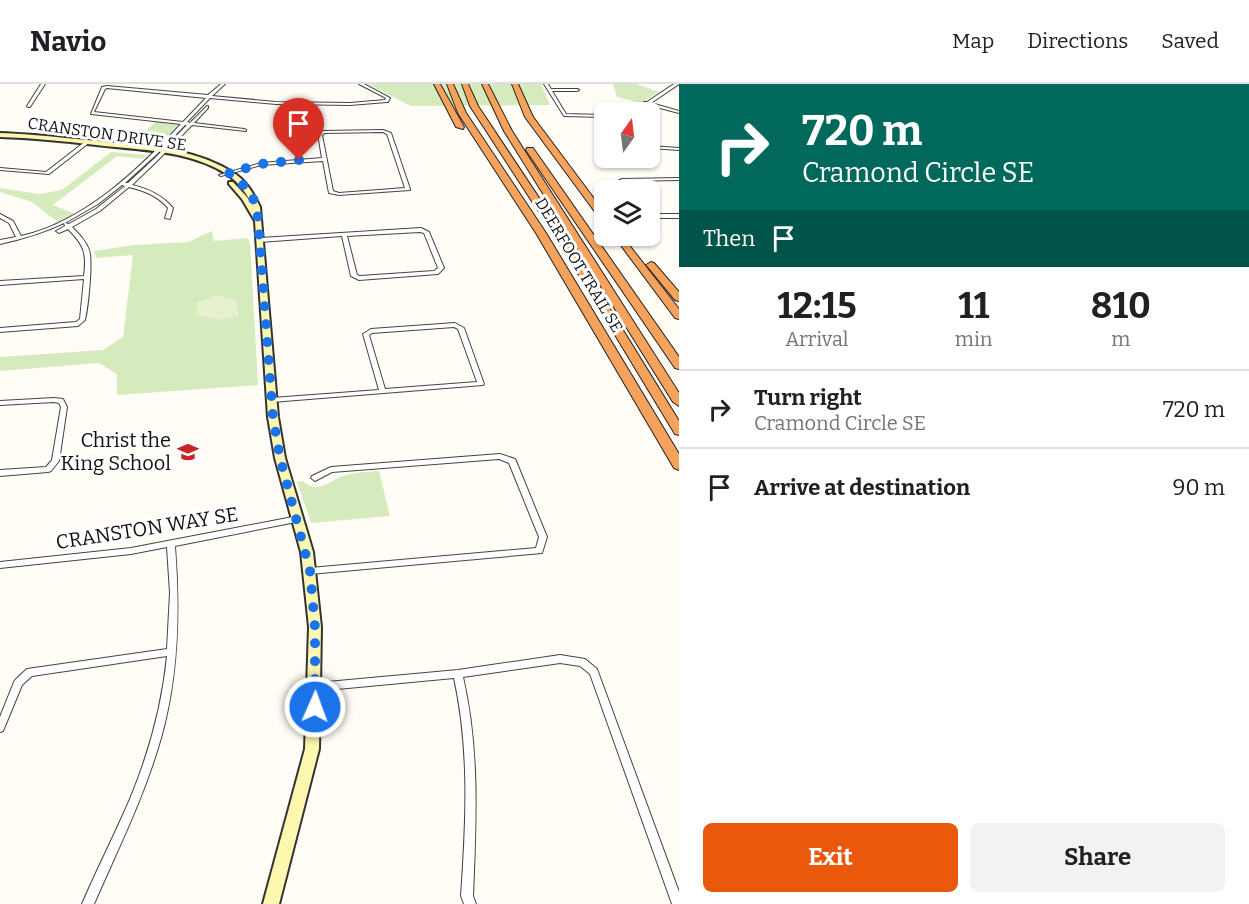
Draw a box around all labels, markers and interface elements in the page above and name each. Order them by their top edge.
text: Navio [30,25,106,58]
text: Map [952,28,994,54]
text: Directions [1027,28,1128,54]
text: Saved [1161,28,1219,54]
pin [273,98,324,160]
north arrow [594,102,660,168]
map controls [594,102,660,246]
text: 720 m [802,106,922,156]
icon: arrive [282,107,315,140]
icon: right [703,108,781,186]
street label: CRANSTON DRIVE SE [26,113,188,155]
text: Cramond Circle SE [802,157,1034,189]
button: layers [594,180,660,246]
street label: DEERFOOT TRAIL SE [531,194,627,336]
icon: arrive [767,222,800,255]
text: Then [703,225,755,252]
text: 12:15 [777,284,857,328]
text: 11 [958,284,989,328]
text: 810 [1091,284,1151,328]
text: Arrival [785,327,849,351]
text: min [955,327,993,351]
text: m [1111,327,1130,351]
text: Turn right [754,384,862,411]
icon: right [703,393,736,426]
text: 720 m [1163,396,1225,423]
text: Cramond Circle SE [754,411,926,435]
place label: Christ the King School [61,428,171,475]
school or university icon: Christ the King School [176,440,200,464]
icon: arrive [703,471,736,504]
text: Arrive at destination [754,474,970,501]
text: 90 m [1173,474,1225,501]
street label: CRANSTON WAY SE [54,502,240,554]
position arrow [283,675,347,739]
button: Exit [703,823,958,892]
button: Share [970,823,1225,892]

